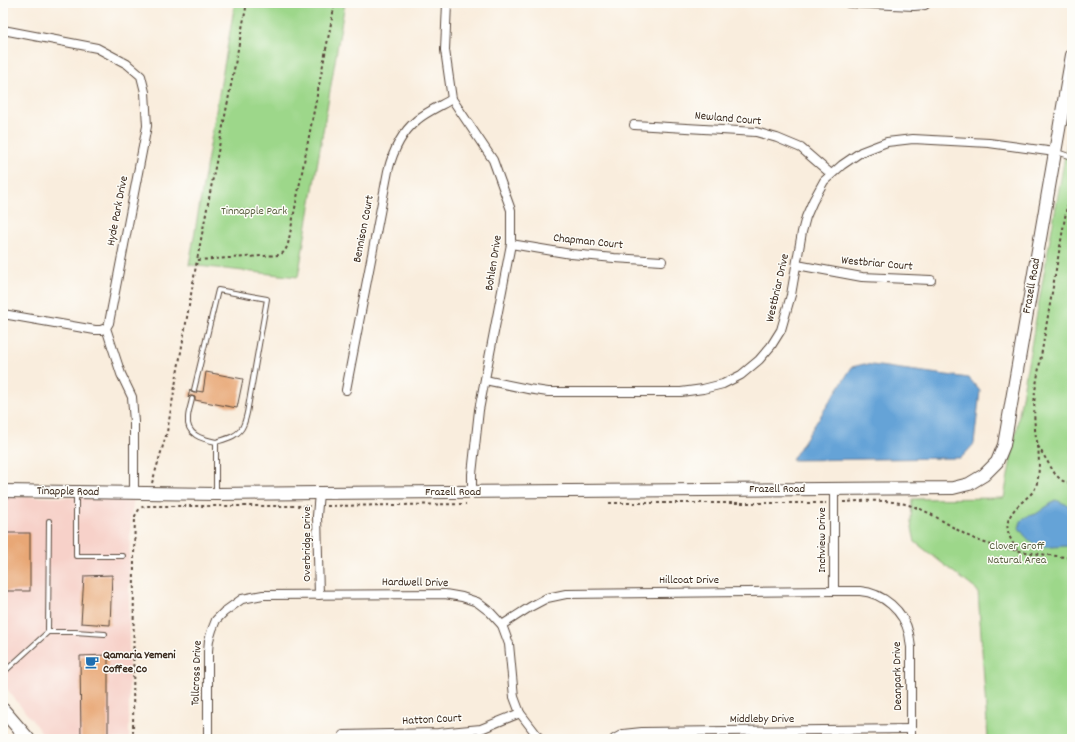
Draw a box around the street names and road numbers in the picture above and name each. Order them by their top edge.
street label: Newland Court [694,108,763,130]
street label: Hyde Park Drive [103,175,133,247]
street label: Bennison Court [349,193,379,264]
street label: Chapman Court [552,230,624,254]
street label: Bohlen Drive [481,234,507,292]
street label: Westbriar Drive [762,252,794,324]
street label: Westbriar Court [841,252,914,276]
street label: Frazell Road [1019,257,1045,315]
street label: Frazell Road [749,481,805,498]
street label: Tinapple Road [37,483,99,501]
street label: Frazell Road [425,484,481,501]
street label: Overbridge Drive [299,506,316,582]
street label: Inchview Drive [814,507,831,573]
street label: Hillcoat Drive [659,572,719,589]
street label: Hardwell Drive [382,574,448,592]
street label: Tollcross Drive [187,640,207,706]
street label: Deanpark Drive [889,641,907,711]
street label: Hatton Court [402,710,463,730]
street label: Middleby Drive [730,711,794,728]

